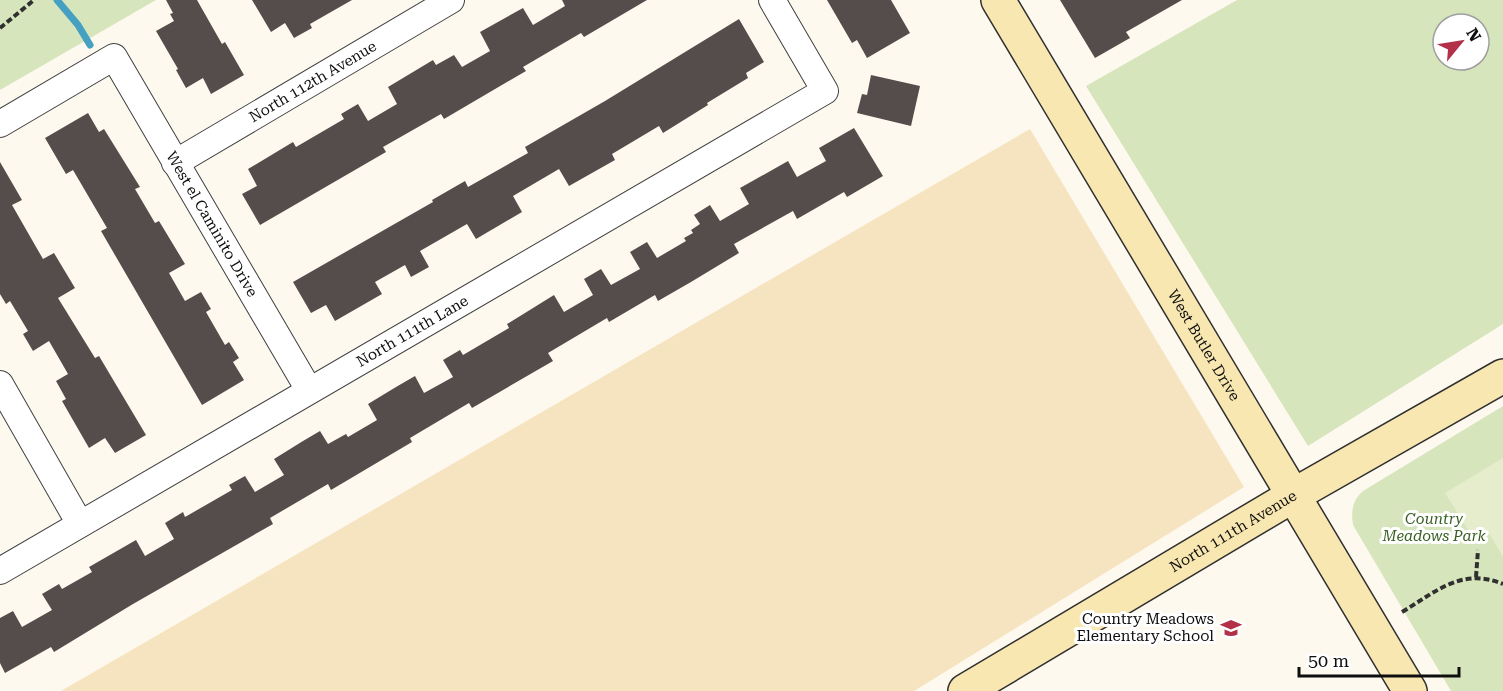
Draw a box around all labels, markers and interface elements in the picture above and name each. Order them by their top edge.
north arrow [1431,12,1491,72]
text: N [1462,25,1485,45]
street label: North 112th Avenue [246,37,380,126]
street label: West el Caminito Drive [162,148,261,300]
street label: West Butler Drive [1164,286,1244,404]
street label: North 111th Lane [353,292,471,371]
street label: North 111th Avenue [1166,487,1300,576]
park label: Country Meadows Park [1381,510,1486,545]
place label: Country Meadows Elementary School [1076,610,1214,645]
school or university icon: Country Meadows Elementary School [1219,616,1243,640]
scale bar [1299,640,1460,678]
text: 50 m [1308,650,1349,671]

